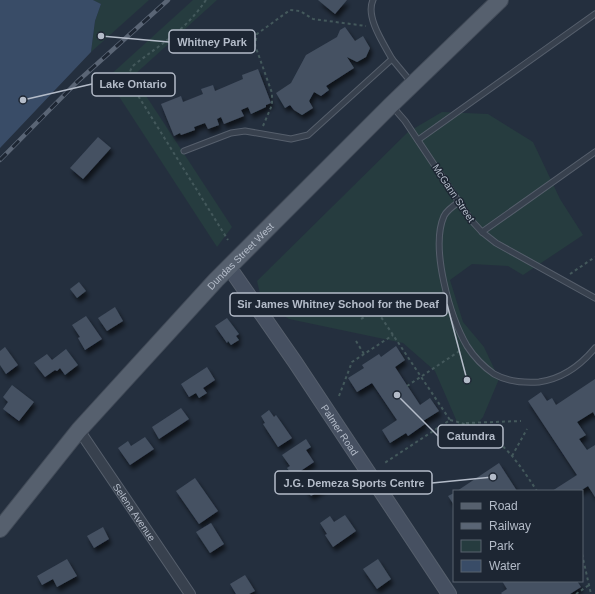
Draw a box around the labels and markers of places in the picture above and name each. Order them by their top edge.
callout: Whitney Park [169,30,255,53]
callout: Lake Ontario [92,73,175,96]
callout: Sir James Whitney School for the Deaf [230,293,447,316]
callout: Catundra [438,425,503,448]
callout: J.G. Demeza Sports Centre [275,471,432,494]

